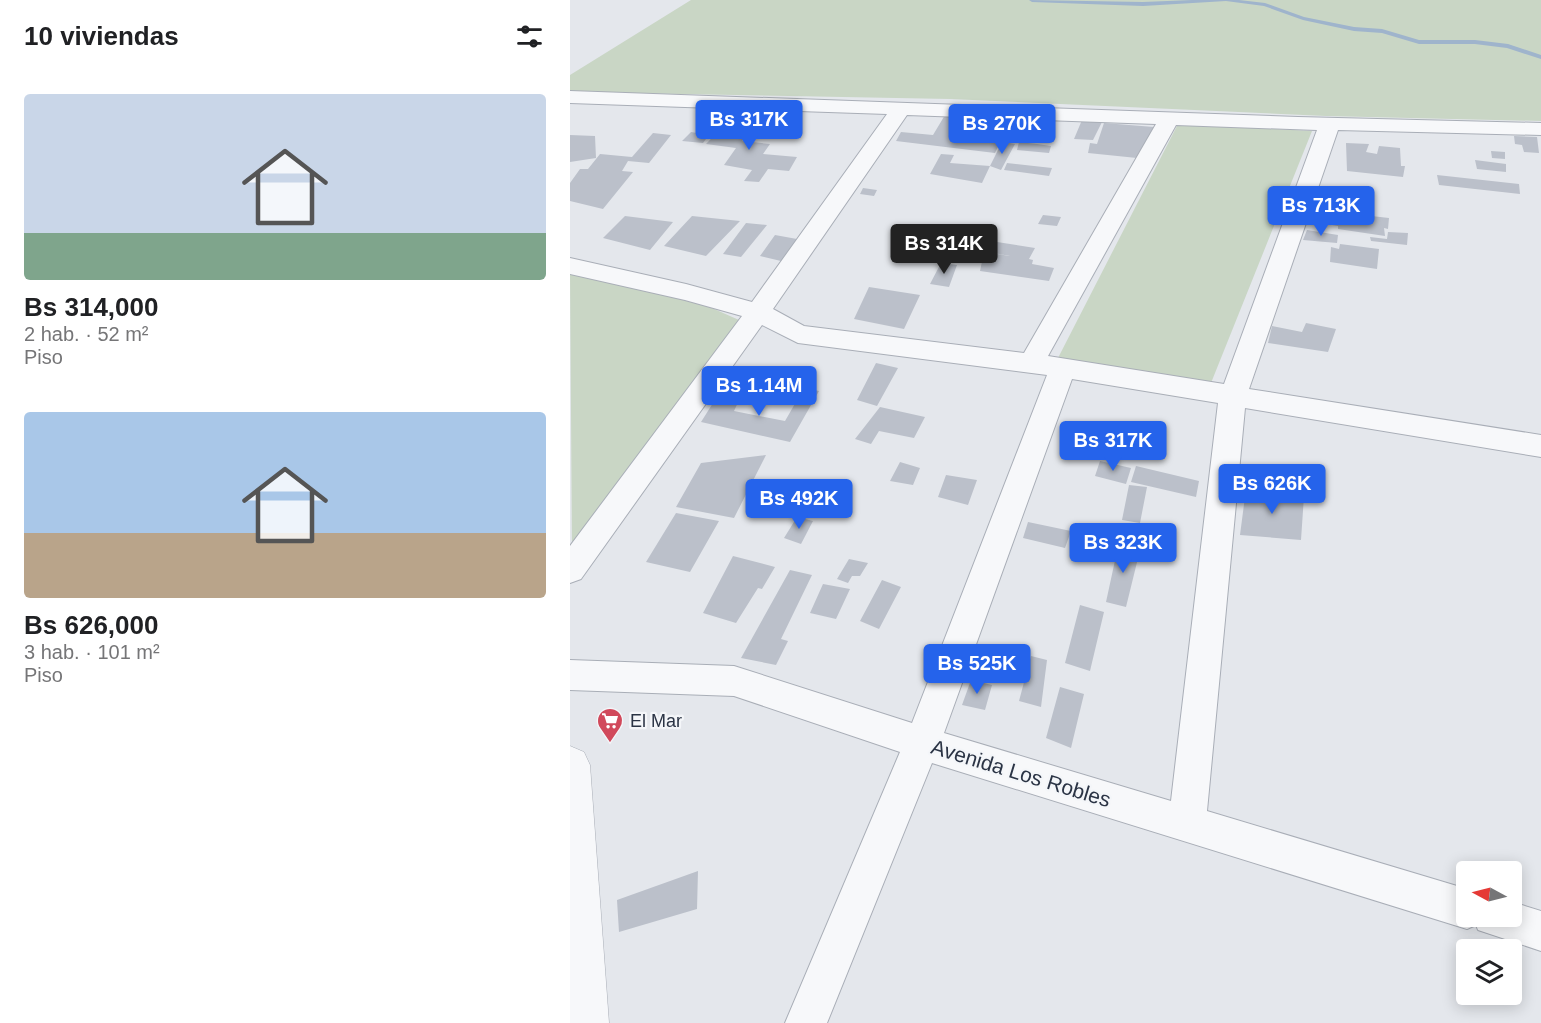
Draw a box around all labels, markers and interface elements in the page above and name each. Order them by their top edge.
icon: filters [513,20,546,53]
text: 10 viviendas [24,21,179,51]
pin: Bs 317K [694,100,804,151]
pin: Bs 270K [947,104,1057,155]
text: Bs 317K [710,108,788,130]
text: Bs 270K [963,112,1041,134]
icon: home [231,133,339,241]
pin: Bs 713K [1266,186,1376,237]
text: Bs 713K [1282,194,1360,216]
pin: Bs 314K [889,224,999,275]
text: Bs 314K [905,232,983,254]
text: Bs 314,000 [24,292,158,322]
text: 2 hab. · 52 m² [24,323,149,345]
text: Piso [24,346,63,368]
pin: Bs 1.14M [697,366,821,417]
text: Bs 1.14M [716,374,802,396]
pin: Bs 317K [1058,421,1168,472]
text: Bs 317K [1074,429,1152,451]
icon: home [231,451,339,559]
pin: Bs 626K [1217,464,1327,515]
text: Bs 626K [1233,472,1311,494]
pin: Bs 492K [744,479,854,530]
text: Bs 492K [760,487,838,509]
pin: Bs 323K [1068,523,1178,574]
text: Bs 323K [1084,531,1162,553]
text: Bs 626,000 [24,610,158,640]
text: 3 hab. · 101 m² [24,641,160,663]
pin: Bs 525K [922,644,1032,695]
text: Bs 525K [938,652,1016,674]
text: Piso [24,664,63,686]
supermarket icon: El Mar [595,706,625,744]
place label: El Mar [630,711,682,731]
street label: Avenida Los Robles [929,735,1113,811]
north arrow [1456,861,1522,927]
map controls [1456,861,1522,1005]
button: layers [1456,939,1522,1005]

